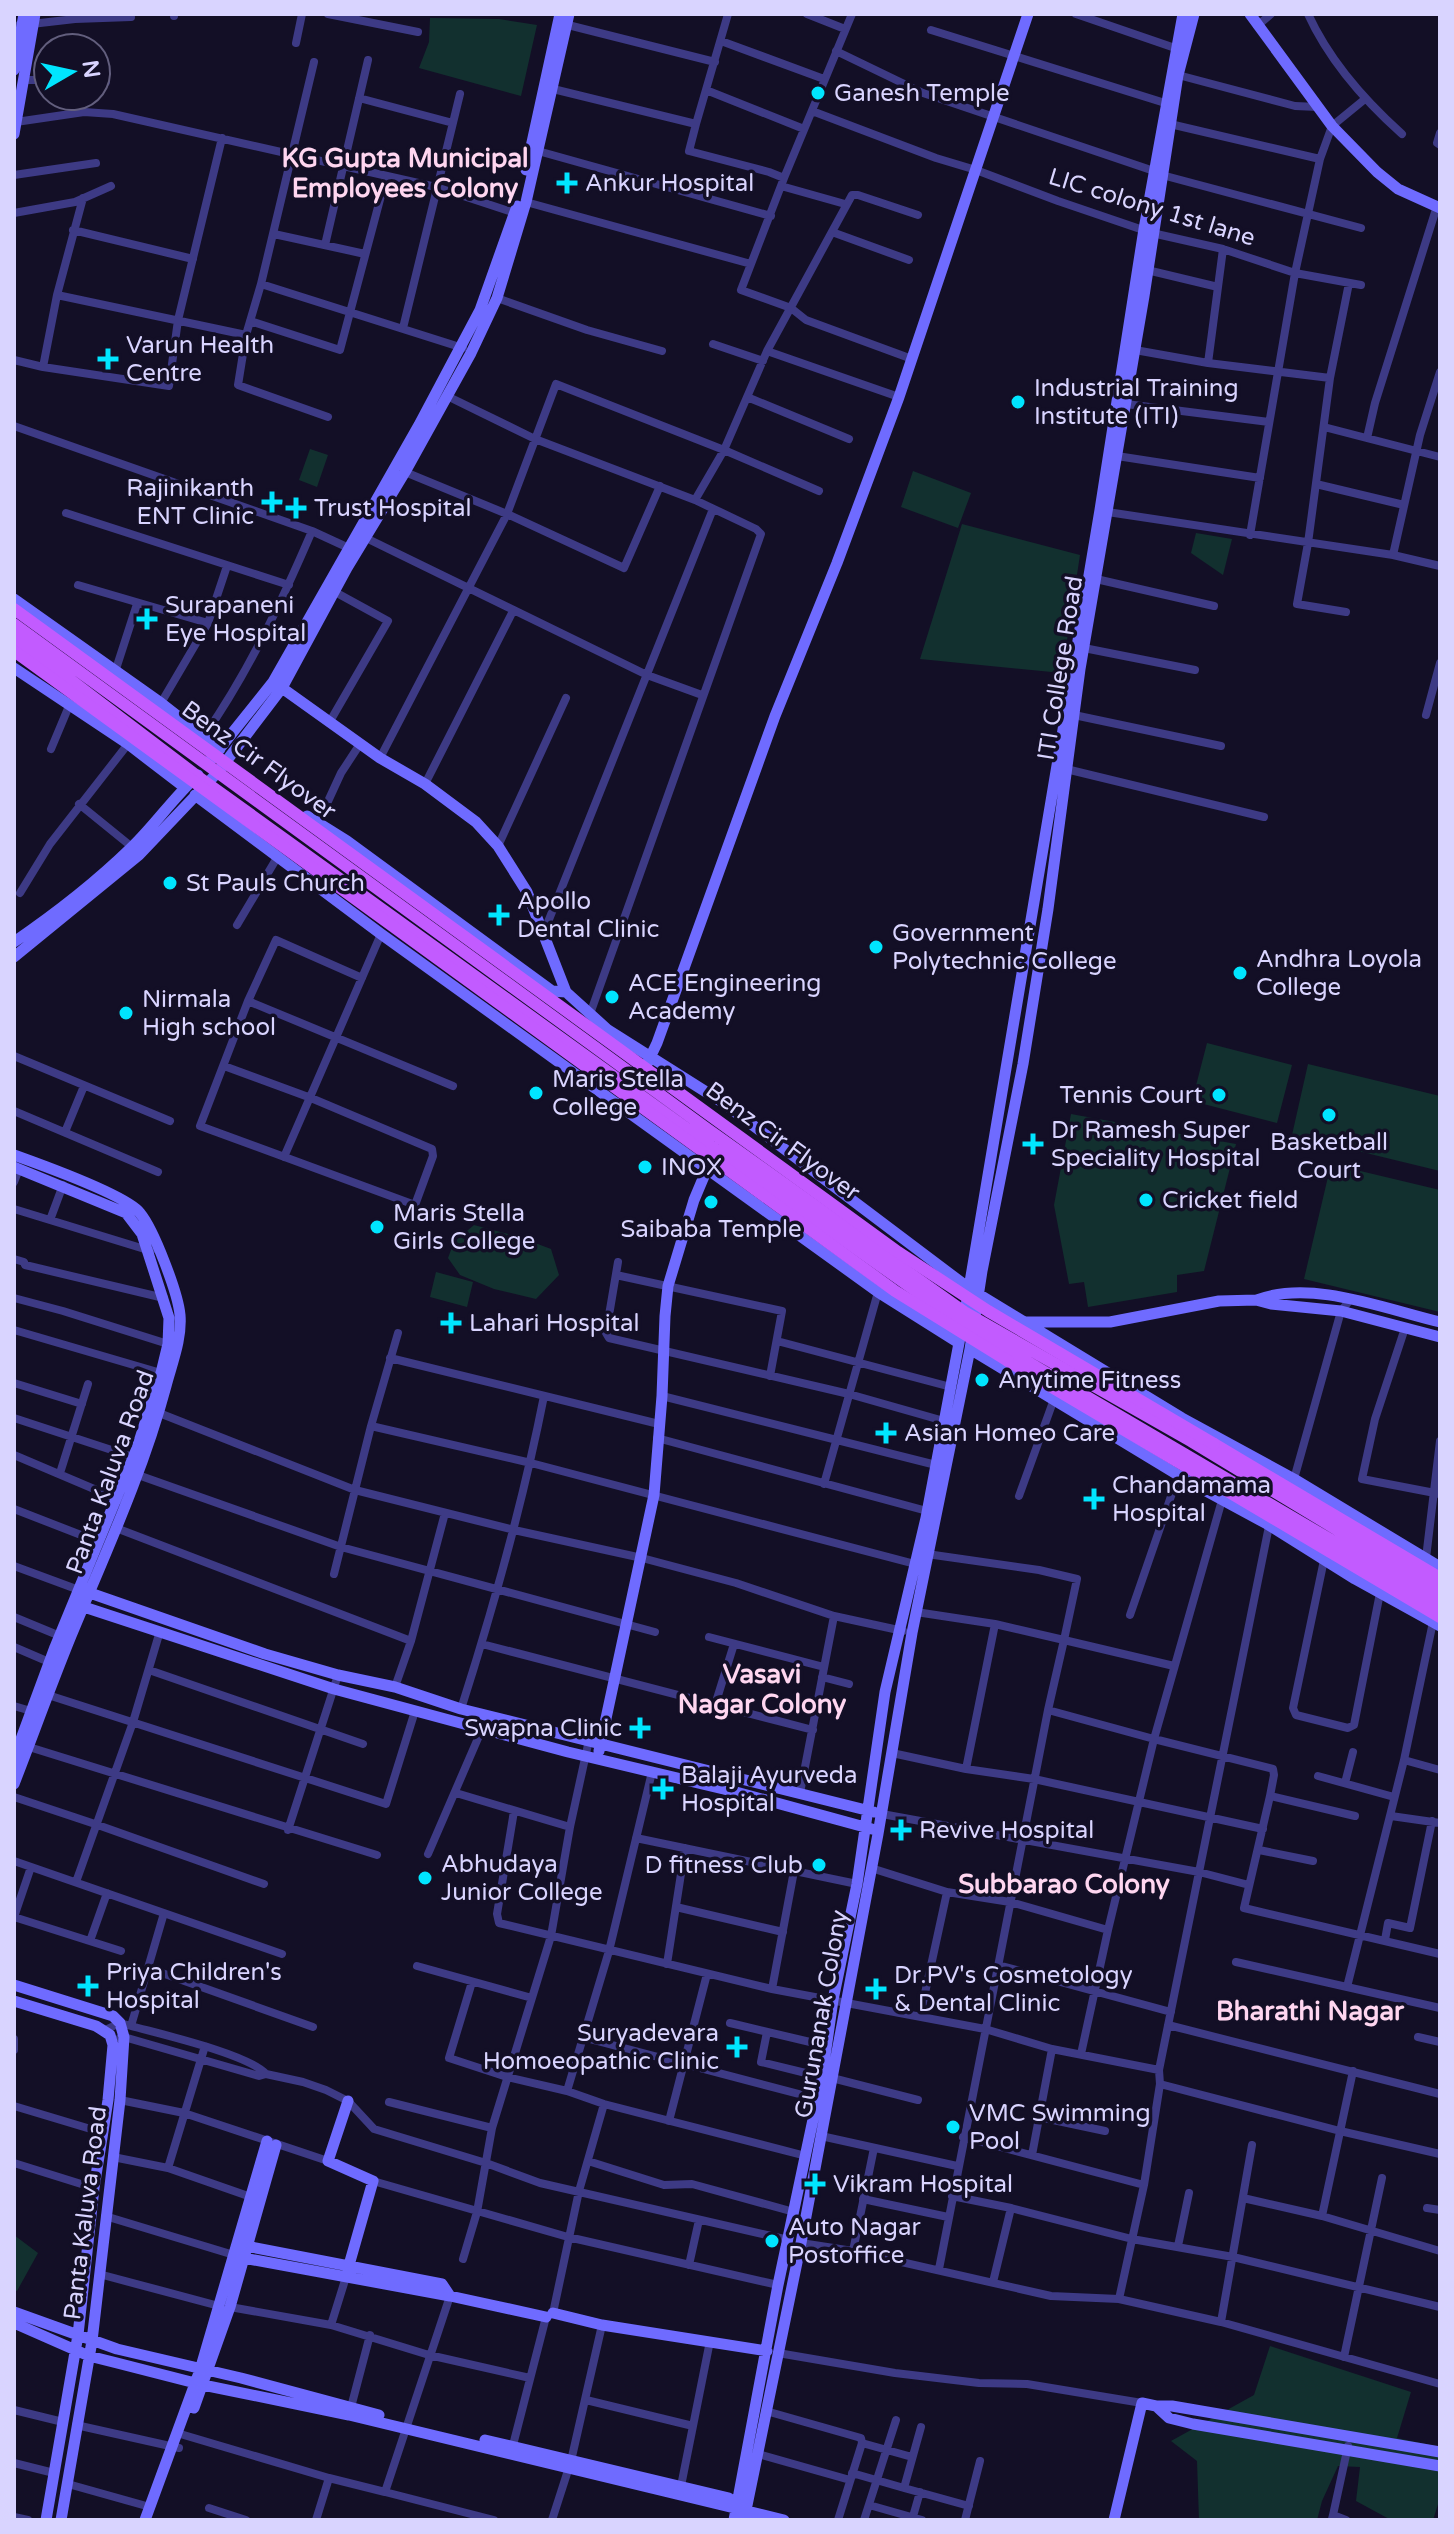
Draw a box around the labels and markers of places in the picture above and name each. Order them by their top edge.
place label: Ganesh Temple [834,79,1010,108]
marker: Ganesh Temple [809,84,827,102]
place label: Ankur Hospital [585,169,754,198]
marker: Ankur Hospital [556,172,578,194]
place label: Varun Health Centre [126,331,274,388]
marker: Varun Health Centre [97,348,119,370]
place label: Industrial Training Institute (ITI) [1034,374,1239,431]
marker: Industrial Training Institute (ITI) [1009,393,1027,411]
place label: Rajinikanth ENT Clinic [126,474,254,531]
marker: Rajinikanth ENT Clinic [261,491,283,513]
place label: Trust Hospital [314,494,471,523]
marker: Trust Hospital [285,497,307,519]
place label: Surapaneni Eye Hospital [165,591,306,648]
marker: Surapaneni Eye Hospital [136,608,158,630]
place label: St Pauls Church [186,869,365,898]
marker: St Pauls Church [161,874,179,892]
place label: Apollo Dental Clinic [517,887,659,944]
marker: Apollo Dental Clinic [488,904,510,926]
place label: Government Polytechnic College [892,919,1117,976]
marker: Government Polytechnic College [867,938,885,956]
place label: Andhra Loyola College [1256,945,1422,1002]
marker: Andhra Loyola College [1231,964,1249,982]
place label: ACE Engineering Academy [628,969,821,1026]
place label: Nirmala High school [142,985,276,1042]
marker: ACE Engineering Academy [603,988,621,1006]
marker: Nirmala High school [117,1004,135,1022]
place label: Maris Stella College [552,1065,684,1122]
place label: Tennis Court [1060,1081,1203,1110]
marker: Maris Stella College [527,1084,545,1102]
marker: Tennis Court [1210,1086,1228,1104]
marker: Basketball Court [1320,1106,1338,1124]
place label: Dr Ramesh Super Speciality Hospital [1051,1116,1260,1173]
place label: Basketball Court [1270,1128,1388,1185]
marker: Dr Ramesh Super Speciality Hospital [1022,1133,1044,1155]
place label: INOX [661,1153,722,1182]
marker: INOX [636,1158,654,1176]
place label: Cricket field [1162,1186,1298,1215]
marker: Cricket field [1137,1191,1155,1209]
marker: Saibaba Temple [702,1193,720,1211]
place label: Maris Stella Girls College [393,1199,535,1256]
place label: Saibaba Temple [620,1215,802,1244]
marker: Maris Stella Girls College [368,1218,386,1236]
place label: Lahari Hospital [469,1309,639,1338]
marker: Lahari Hospital [440,1312,462,1334]
place label: Anytime Fitness [998,1366,1181,1395]
marker: Anytime Fitness [973,1371,991,1389]
place label: Asian Homeo Care [904,1419,1115,1448]
marker: Asian Homeo Care [875,1422,897,1444]
place label: Chandamama Hospital [1112,1471,1271,1528]
marker: Chandamama Hospital [1083,1488,1105,1510]
place label: Swapna Clinic [464,1714,622,1743]
marker: Swapna Clinic [629,1717,651,1739]
place label: Balaji Ayurveda Hospital [681,1761,857,1818]
marker: Balaji Ayurveda Hospital [652,1778,674,1800]
place label: Revive Hospital [919,1816,1094,1845]
marker: Revive Hospital [890,1819,912,1841]
place label: Abhudaya Junior College [441,1850,603,1907]
place label: D fitness Club [644,1851,803,1880]
marker: D fitness Club [810,1856,828,1874]
marker: Abhudaya Junior College [416,1869,434,1887]
place label: Priya Children's Hospital [106,1958,282,2015]
place label: Dr.PV's Cosmetology & Dental Clinic [894,1961,1133,2018]
marker: Priya Children's Hospital [77,1975,99,1997]
marker: Dr.PV's Cosmetology & Dental Clinic [865,1978,887,2000]
place label: Suryadevara Homoeopathic Clinic [483,2019,719,2076]
marker: Suryadevara Homoeopathic Clinic [726,2036,748,2058]
place label: VMC Swimming Pool [969,2099,1151,2156]
marker: VMC Swimming Pool [944,2118,962,2136]
place label: Vikram Hospital [833,2170,1013,2199]
marker: Vikram Hospital [804,2173,826,2195]
place label: Auto Nagar Postoffice [788,2213,921,2270]
marker: Auto Nagar Postoffice [763,2232,781,2250]

